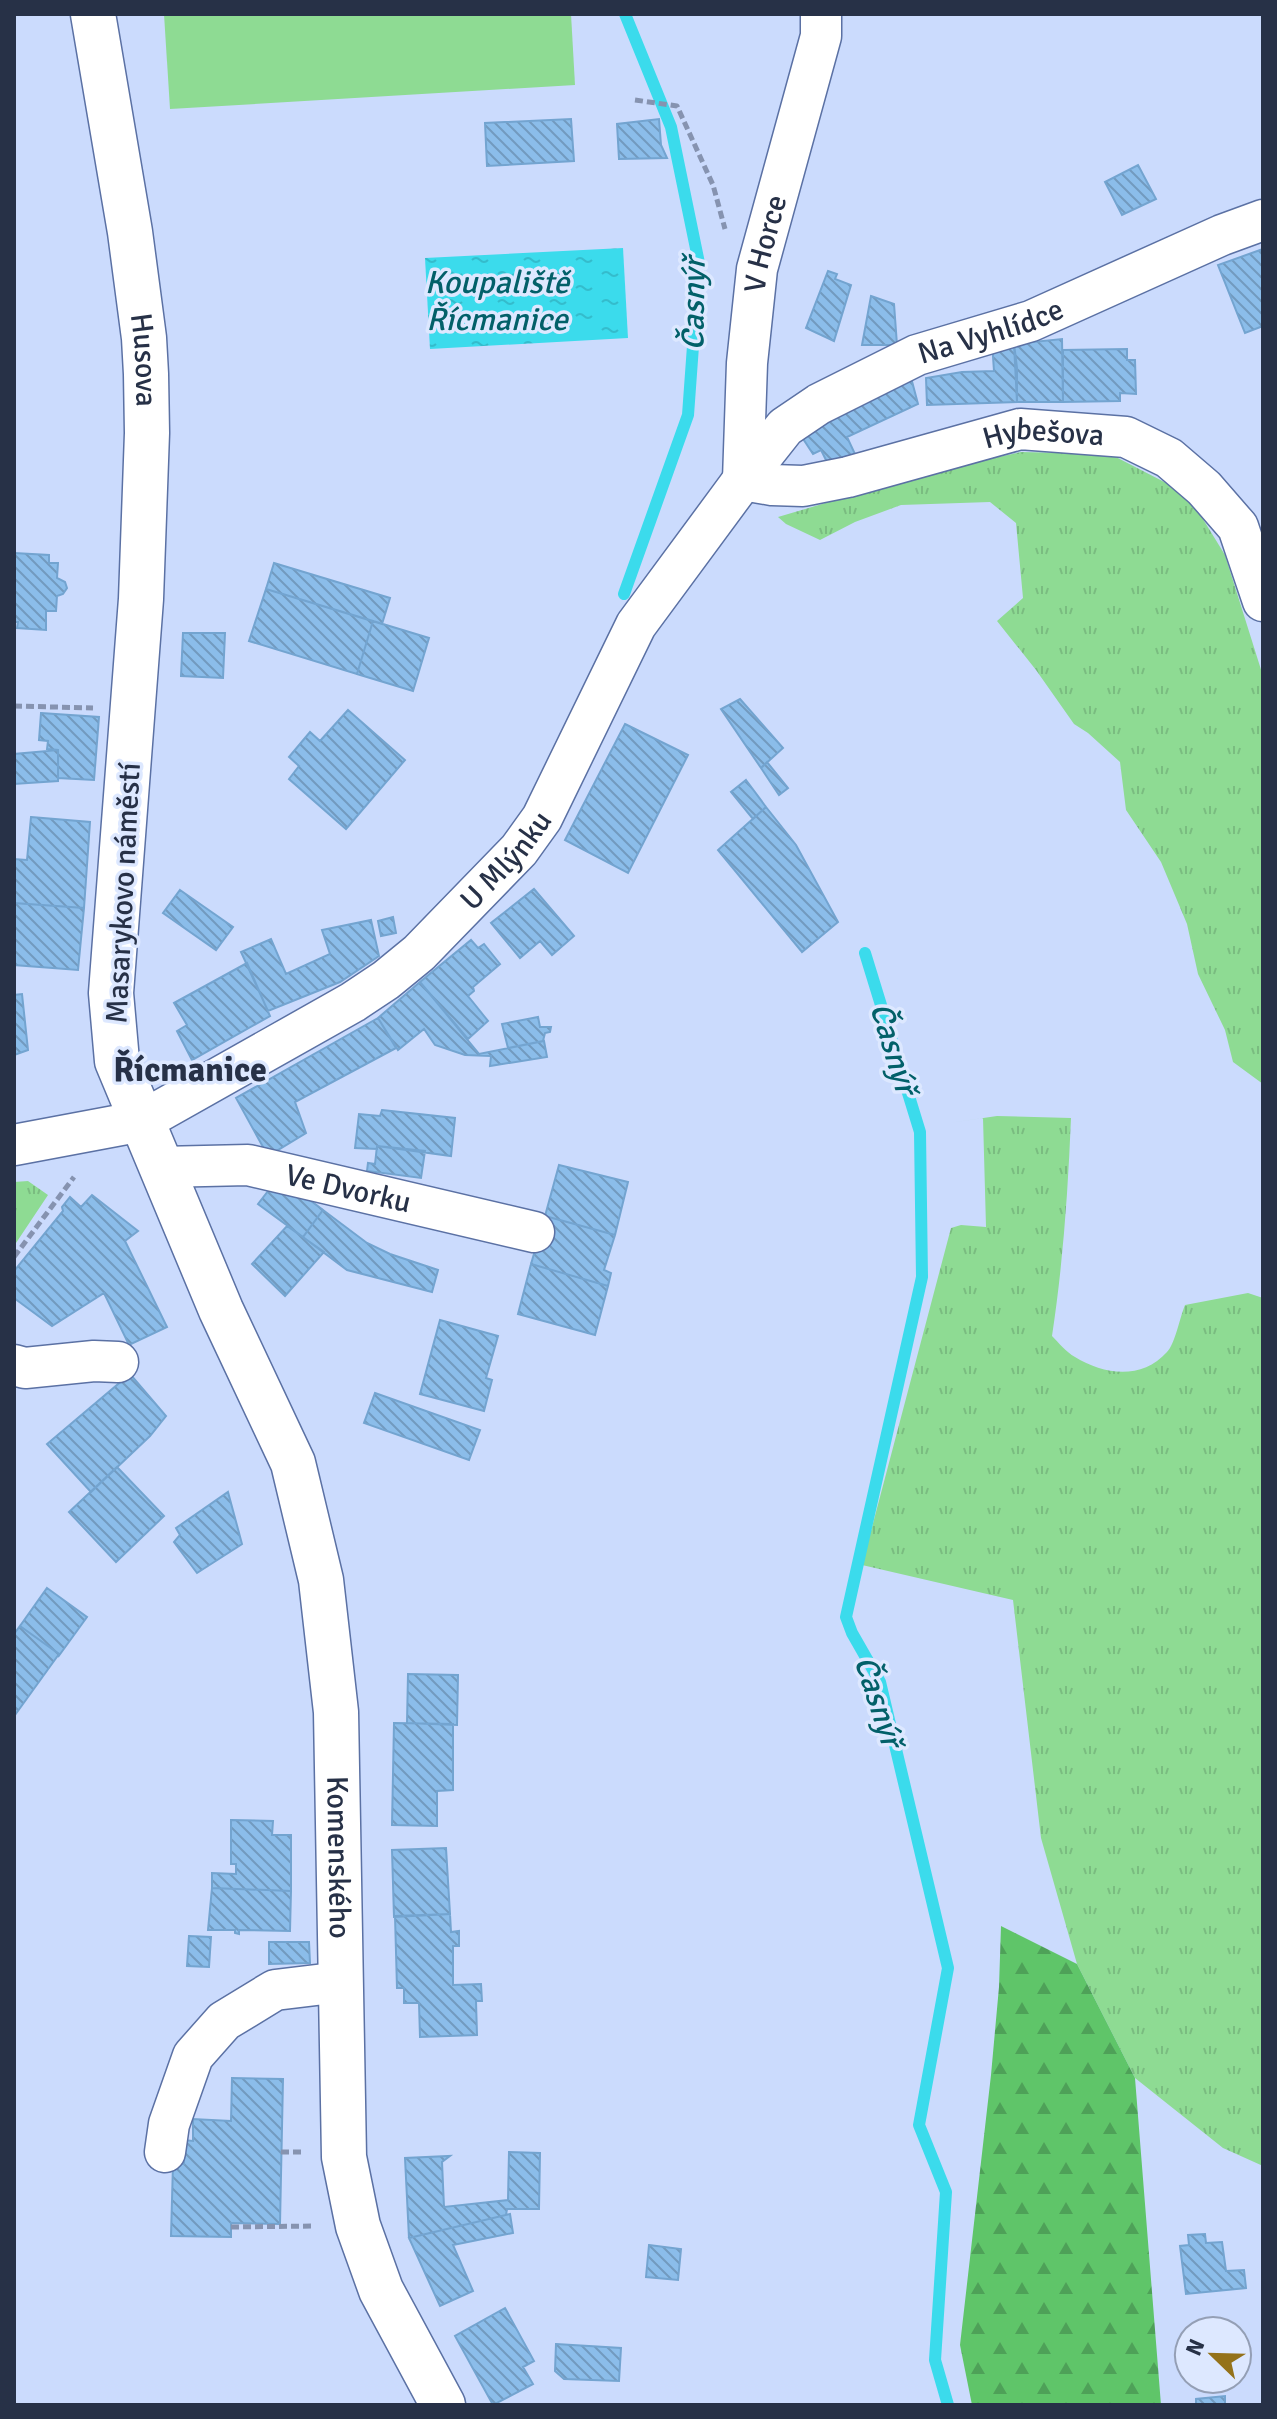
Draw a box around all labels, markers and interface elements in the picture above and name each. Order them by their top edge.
street label: V Horce [737,191,795,294]
water label: Časnýř [673,252,714,351]
water label: Koupaliště Řícmanice [425,263,572,339]
street label: Na Vyhlídce [913,291,1069,373]
street label: Husova [122,311,165,407]
street label: Hybešova [978,411,1105,458]
street label: Masarykovo náměstí [98,762,149,1024]
street label: U Mlýnku [453,804,560,918]
water label: Časnýř [861,998,927,1103]
district label: Řícmanice [113,1049,267,1091]
street label: Ve Dvorku [282,1156,415,1222]
water label: Časnýř [846,1651,913,1756]
street label: Komenského [318,1776,358,1939]
north arrow [1173,2315,1253,2395]
text: N [1180,2335,1210,2360]

